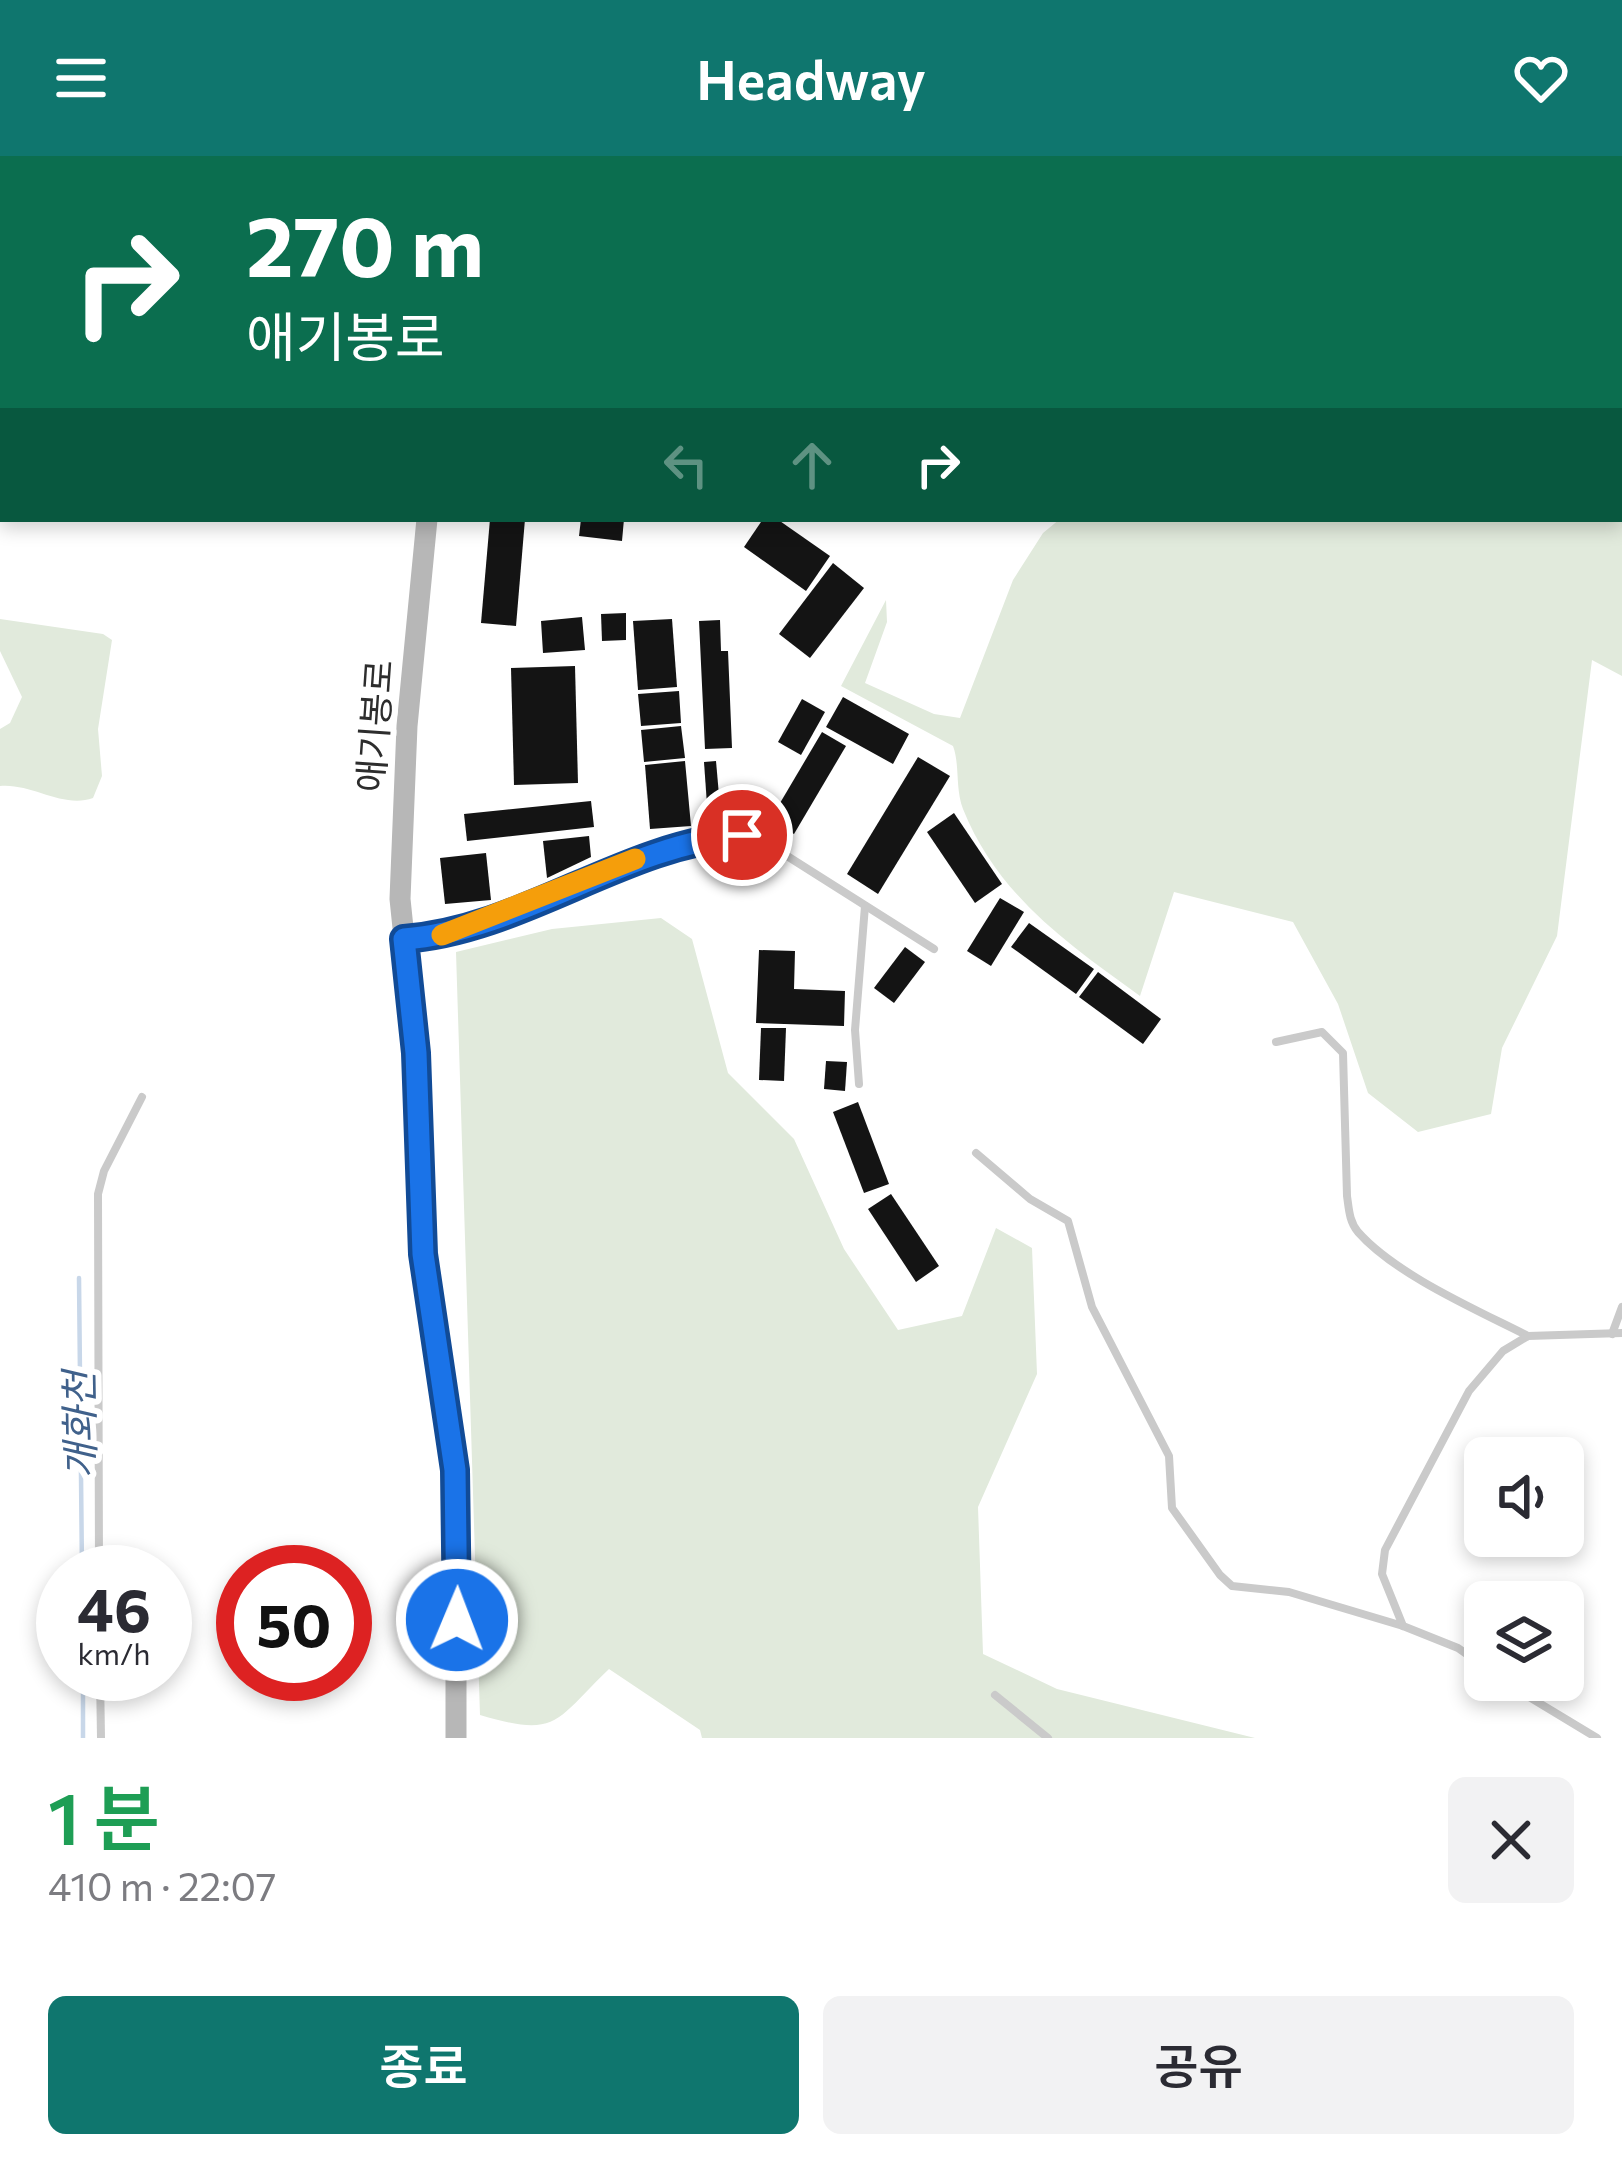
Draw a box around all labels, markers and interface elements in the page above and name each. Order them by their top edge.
icon: menu [48,45,114,111]
text: Headway [696,45,926,111]
icon: heart [1508,45,1574,111]
text: 270 m [246,192,484,294]
icon: right [48,204,204,360]
text: 애기봉로 [246,302,445,368]
icon: left [653,432,719,498]
icon: ahead [779,432,845,498]
icon: right [905,432,971,498]
street label: 애기봉로 [346,658,400,793]
pin [691,784,793,886]
icon: arrive [709,802,775,868]
water label: 개화천 [53,1367,103,1479]
map controls [1464,1437,1584,1701]
button: sound [1464,1437,1584,1557]
speed limit sign: 50 [216,1545,372,1701]
position arrow [394,1557,520,1683]
text: 46 [77,1571,151,1644]
button: layers [1464,1581,1584,1701]
text: km/h [78,1634,150,1671]
text: 1 분 [48,1772,160,1860]
button: close [1448,1777,1574,1903]
text: 410 m · 22:07 [48,1861,276,1909]
button: 종료 [48,1996,799,2134]
button: 공유 [823,1996,1574,2134]

